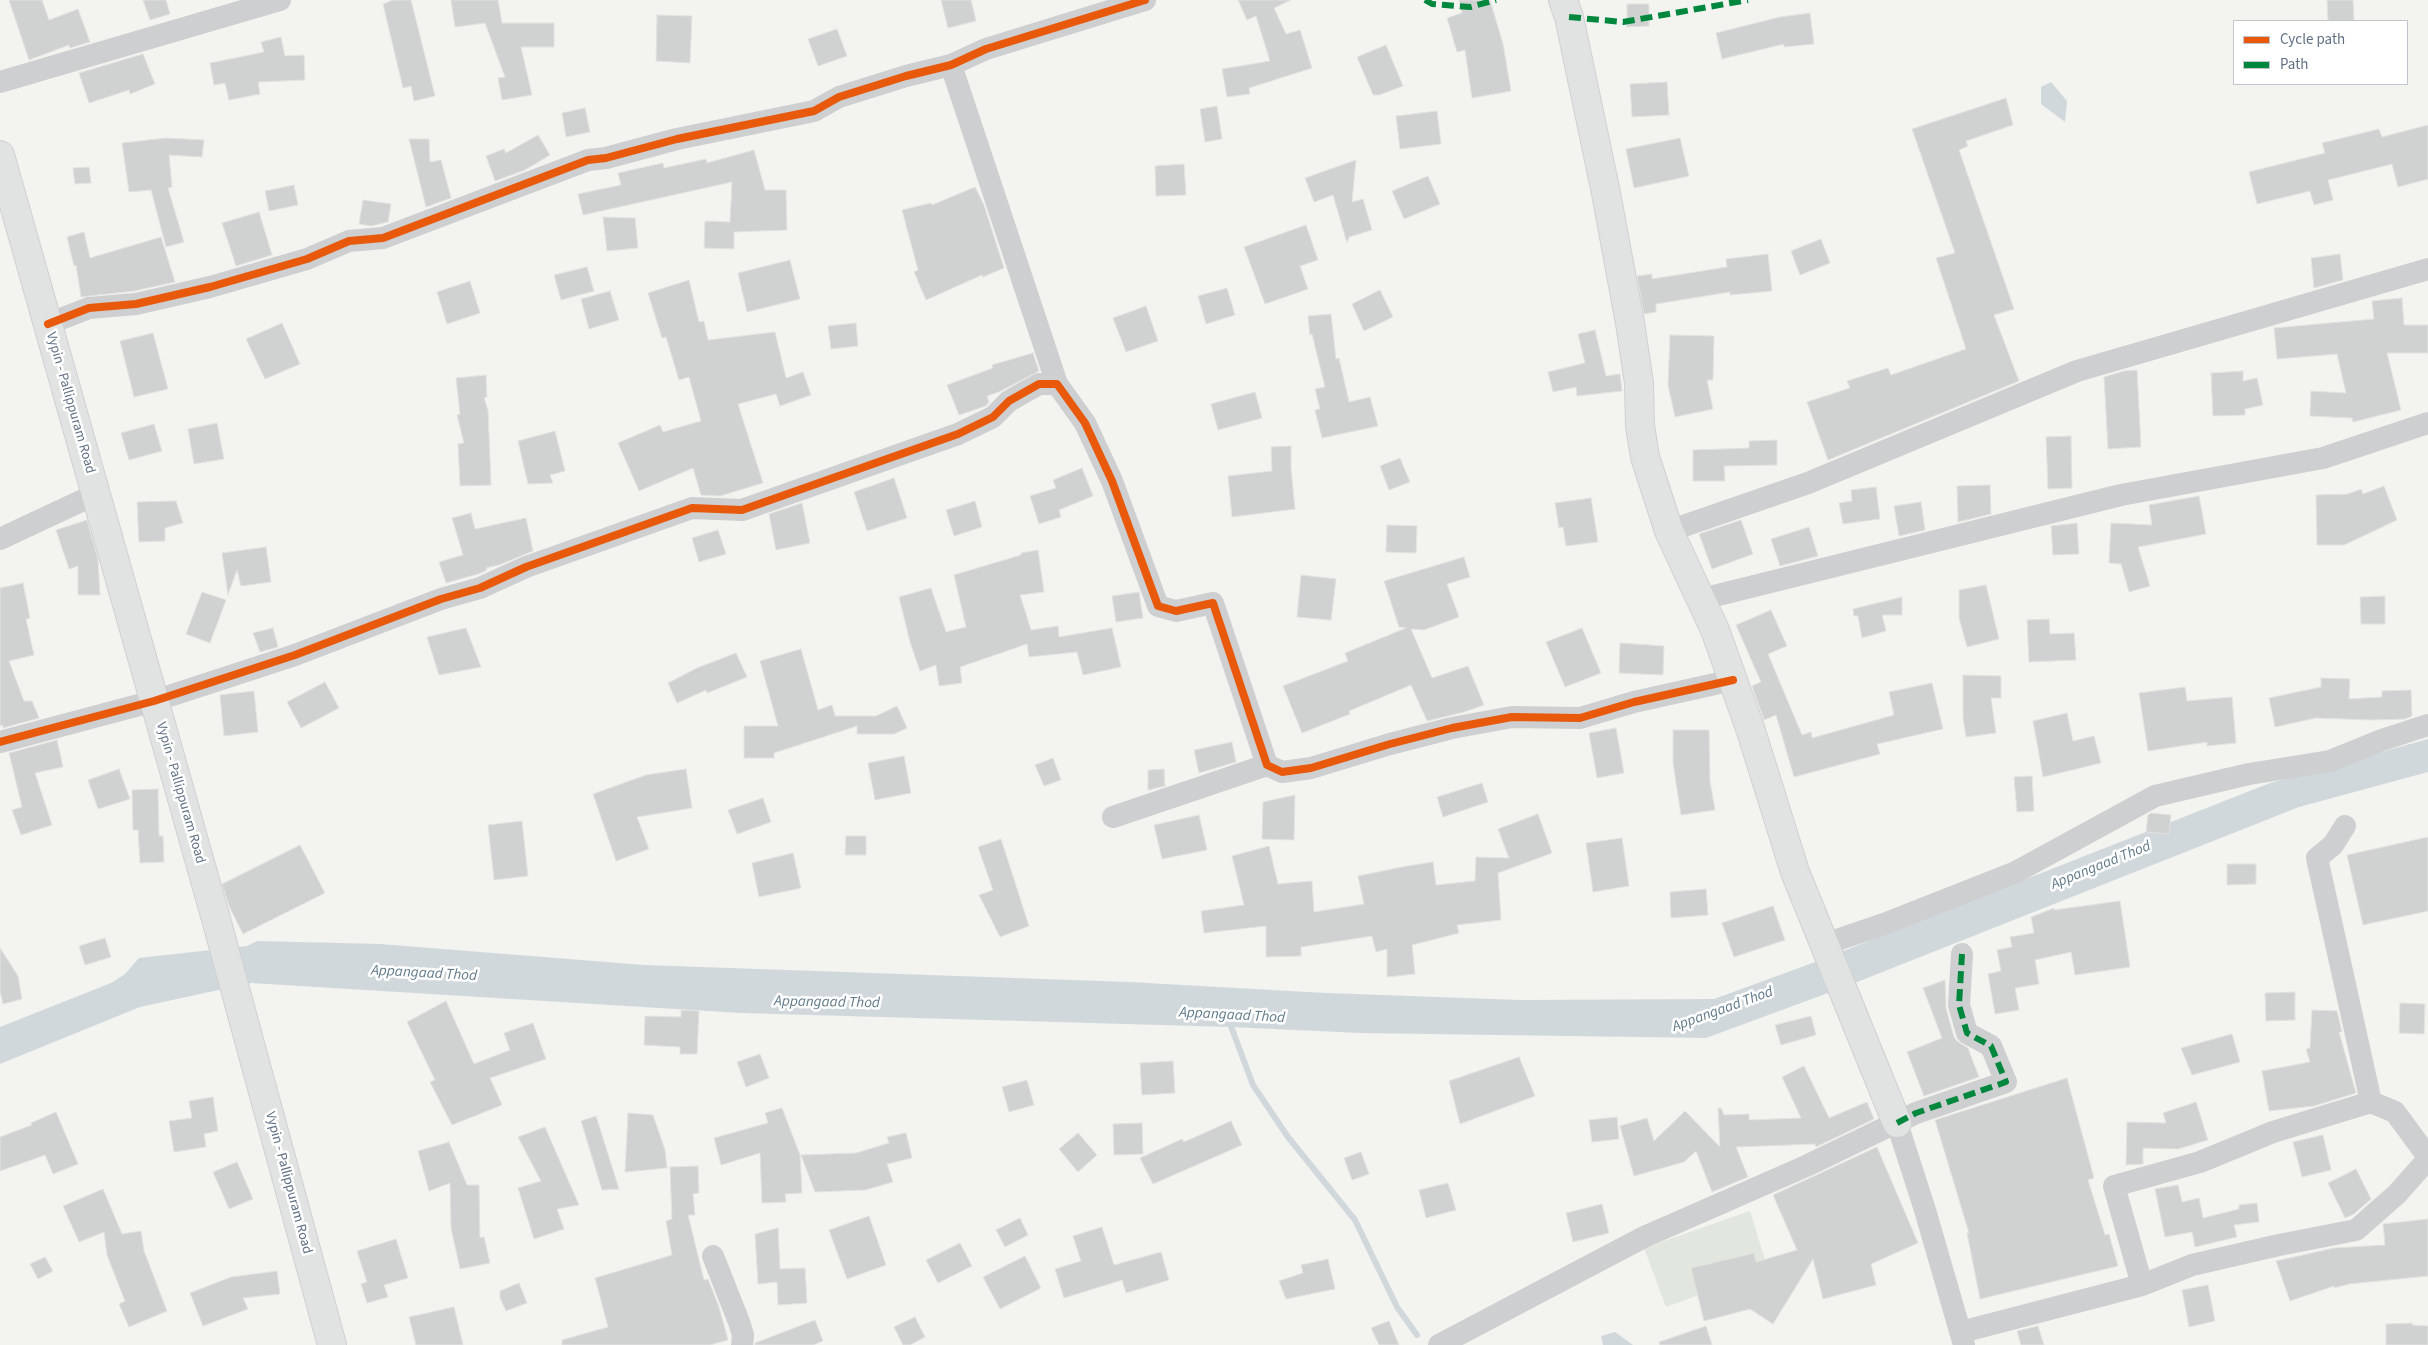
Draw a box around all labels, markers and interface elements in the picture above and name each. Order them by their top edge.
legend [2233,20,2408,85]
text: Cycle path [2280,29,2345,50]
text: Path [2280,54,2308,75]
street label: Vypin - Pallippuram Road [42,330,98,476]
street label: Vypin - Pallippuram Road [152,720,208,866]
water label: Appangaad Thod [2049,838,2153,894]
water label: Appangaad Thod [371,962,477,986]
water label: Appangaad Thod [1670,983,1776,1037]
water label: Appangaad Thod [774,993,880,1013]
water label: Appangaad Thod [1179,1004,1285,1028]
street label: Vypin - Pallippuram Road [261,1110,315,1256]

